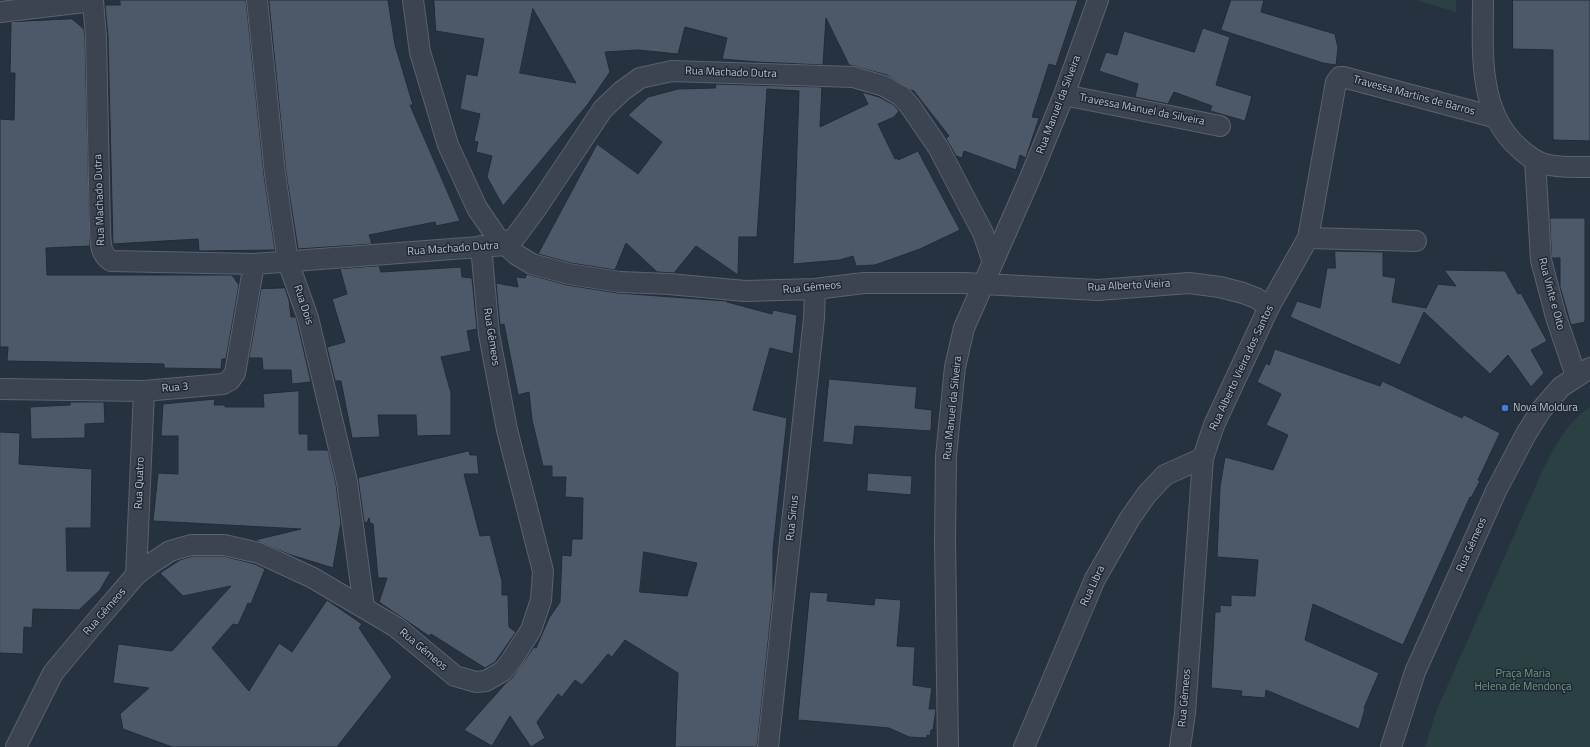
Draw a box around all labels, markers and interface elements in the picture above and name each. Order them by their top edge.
street label: Rua Manuel da Silveira [1034,54,1084,156]
street label: Rua Machado Dutra [685,65,777,81]
street label: Travessa Martins de Barros [1352,73,1476,119]
street label: Travessa Manuel da Silveira [1078,91,1206,129]
street label: Rua Machado Dutra [92,154,108,246]
street label: Rua Machado Dutra [407,239,499,259]
street label: Rua Vinte e Oito [1535,256,1567,332]
street label: Rua Alberto Vieira [1087,277,1171,295]
street label: Rua Gêmeos [782,279,842,297]
street label: Rua Dois [290,283,316,327]
street label: Rua Alberto Vieira dos Santos [1207,303,1277,433]
street label: Rua Gêmeos [480,307,502,367]
street label: Rua Manuel da Silveira [941,355,965,461]
street label: Rua 3 [161,380,189,396]
place label: Nova Moldura [1513,401,1578,415]
marker: Nova Moldura [1500,403,1510,413]
street label: Rua Quatro [132,457,148,509]
street label: Rua Sirius [784,494,802,542]
street label: Rua Gêmeos [1454,516,1490,574]
street label: Rua Libra [1078,564,1108,608]
street label: Rua Gêmeos [81,586,129,638]
street label: Rua Gêmeos [396,626,450,674]
park label: Praça Maria Helena de Mendonça [1474,667,1572,693]
street label: Rua Gêmeos [1176,668,1194,728]

